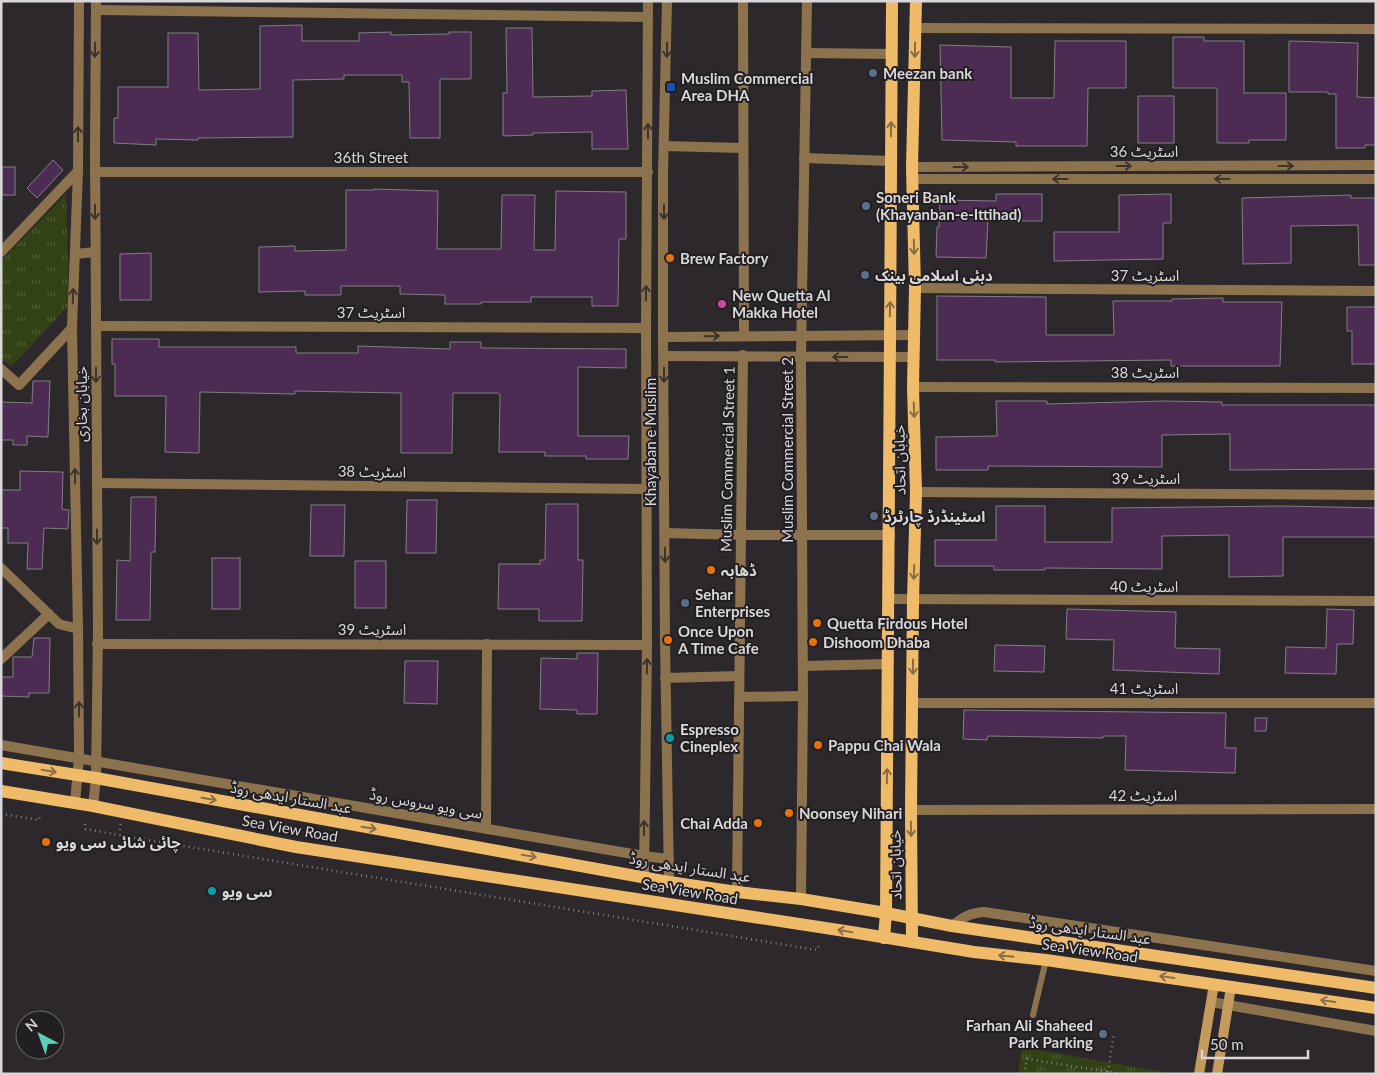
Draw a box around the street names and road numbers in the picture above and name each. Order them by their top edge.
street label: اسٹریٹ 36 [1110,142,1178,161]
street label: 36th Street [334,148,409,166]
street label: اسٹریٹ 37 [1111,266,1179,285]
street label: اسٹریٹ 37 [337,303,405,322]
street label: Muslim Commercial Street 2 [778,357,796,543]
street label: اسٹریٹ 38 [1111,363,1179,382]
street label: خیابان بخاری [72,366,91,442]
street label: Muslim Commercial Street 1 [716,366,738,552]
street label: Khayaban e Muslim [641,378,659,506]
street label: خیابان اتحاد [889,424,910,495]
street label: اسٹریٹ 38 [338,461,406,482]
street label: اسٹریٹ 39 [1112,469,1180,488]
street label: اسٹریٹ 40 [1110,577,1178,596]
street label: اسٹریٹ 39 [338,620,406,639]
street label: اسٹریٹ 41 [1110,679,1178,698]
street label: عبد الستار ایدھی روڈ [229,777,354,818]
street label: سی ویو سروس روڈ [368,784,484,823]
street label: اسٹریٹ 42 [1109,786,1177,805]
street label: Sea View Road [241,811,339,845]
street label: خیابان اتحاد [885,829,906,900]
street label: عبد الستار ایدھی روڈ [628,848,753,887]
street label: Sea View Road [641,875,739,907]
street label: عبد الستار ایدھی روڈ [1028,913,1153,949]
street label: Sea View Road [1041,934,1139,966]

